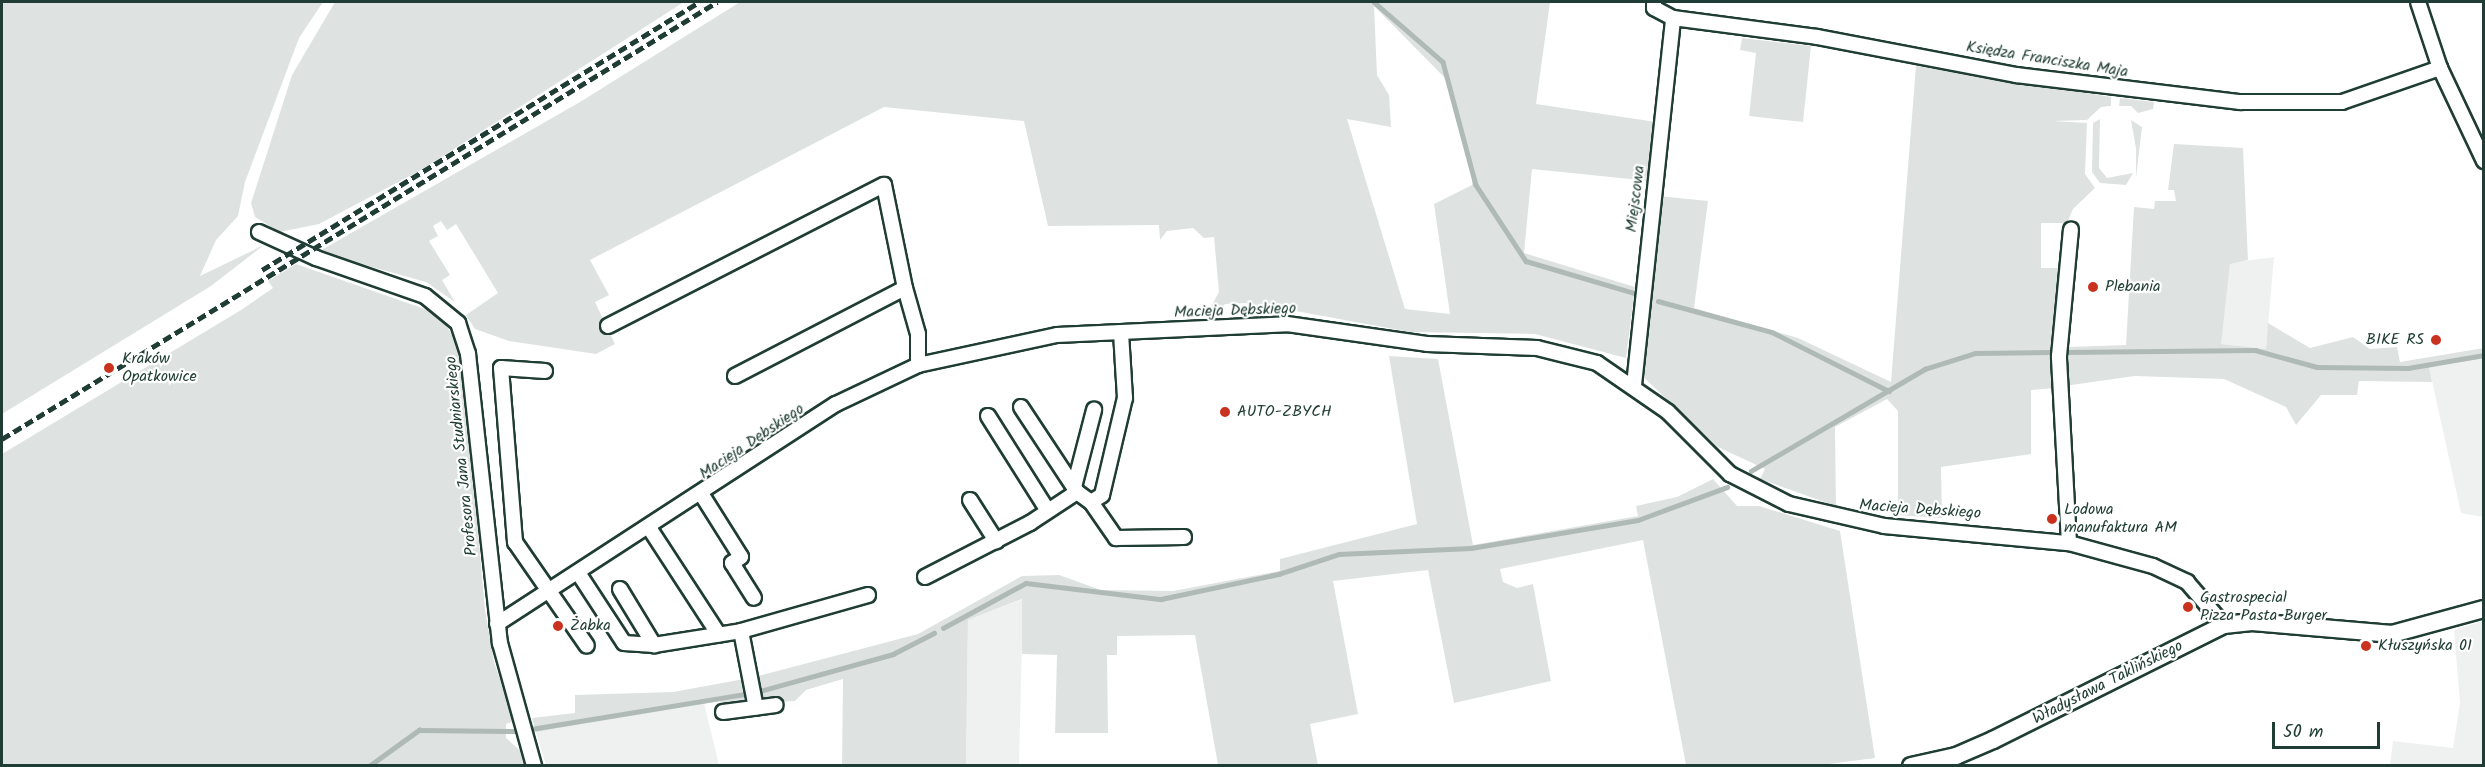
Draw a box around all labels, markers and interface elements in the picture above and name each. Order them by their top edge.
street label: Księdza Franciszka Maja [1965,38,2129,82]
street label: Miejscowa [1622,165,1650,233]
place label: Plebania [2105,277,2161,297]
marker: Plebania [2086,280,2100,294]
street label: Macieja Dębskiego [1174,299,1296,323]
place label: BIKE RS [2366,330,2424,350]
marker: BIKE RS [2429,333,2443,347]
place label: Kraków Opatkowice [122,349,197,387]
street label: Profesora Jana Studniarskiego [442,355,482,557]
marker: Kraków Opatkowice [100,359,118,377]
street label: Macieja Dębskiego [696,400,808,484]
place label: AUTO-ZBYCH [1237,402,1332,422]
marker: AUTO-ZBYCH [1218,405,1232,419]
street label: Macieja Dębskiego [1858,496,1982,524]
place label: Lodowa manufaktura AM [2064,500,2177,538]
marker: Lodowa manufaktura AM [2045,512,2059,526]
place label: Gastrospecial Pizza Pasta Burger [2200,588,2327,626]
marker: Gastrospecial Pizza Pasta Burger [2181,600,2195,614]
place label: Żabka [570,616,611,636]
marker: Żabka [551,619,565,633]
place label: Kłuszyńska 01 [2378,636,2472,656]
street label: Władysława Taklińskiego [2030,637,2186,729]
marker: Kłuszyńska 01 [2359,639,2373,653]
scale bar [2275,710,2383,748]
text: 50 m [2283,718,2323,747]

